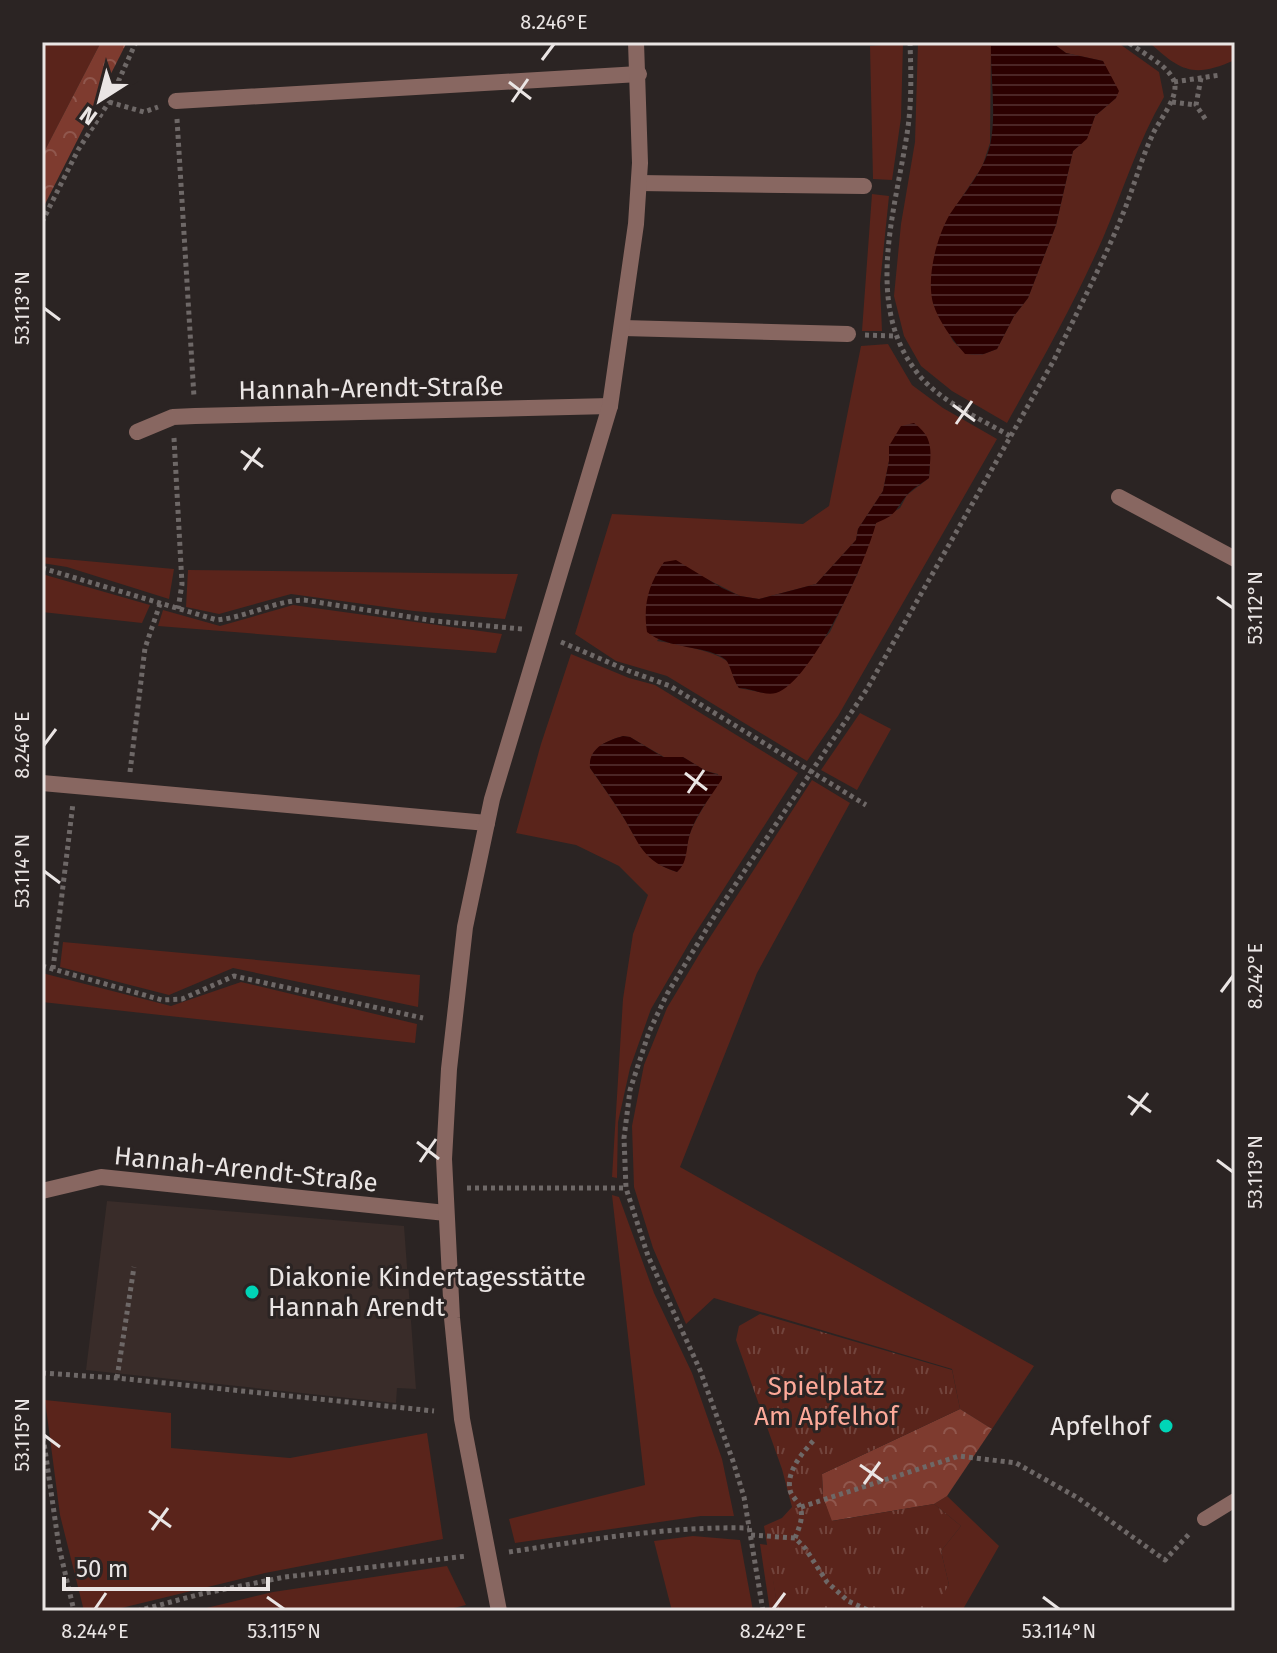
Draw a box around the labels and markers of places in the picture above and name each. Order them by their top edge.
place label: Diakonie Kindertagesstätte Hannah Arendt [268,1262,586,1323]
marker: Diakonie Kindertagesstätte Hannah Arendt [243,1283,261,1301]
place label: Apfelhof [1050,1411,1152,1442]
marker: Apfelhof [1157,1417,1175,1435]

